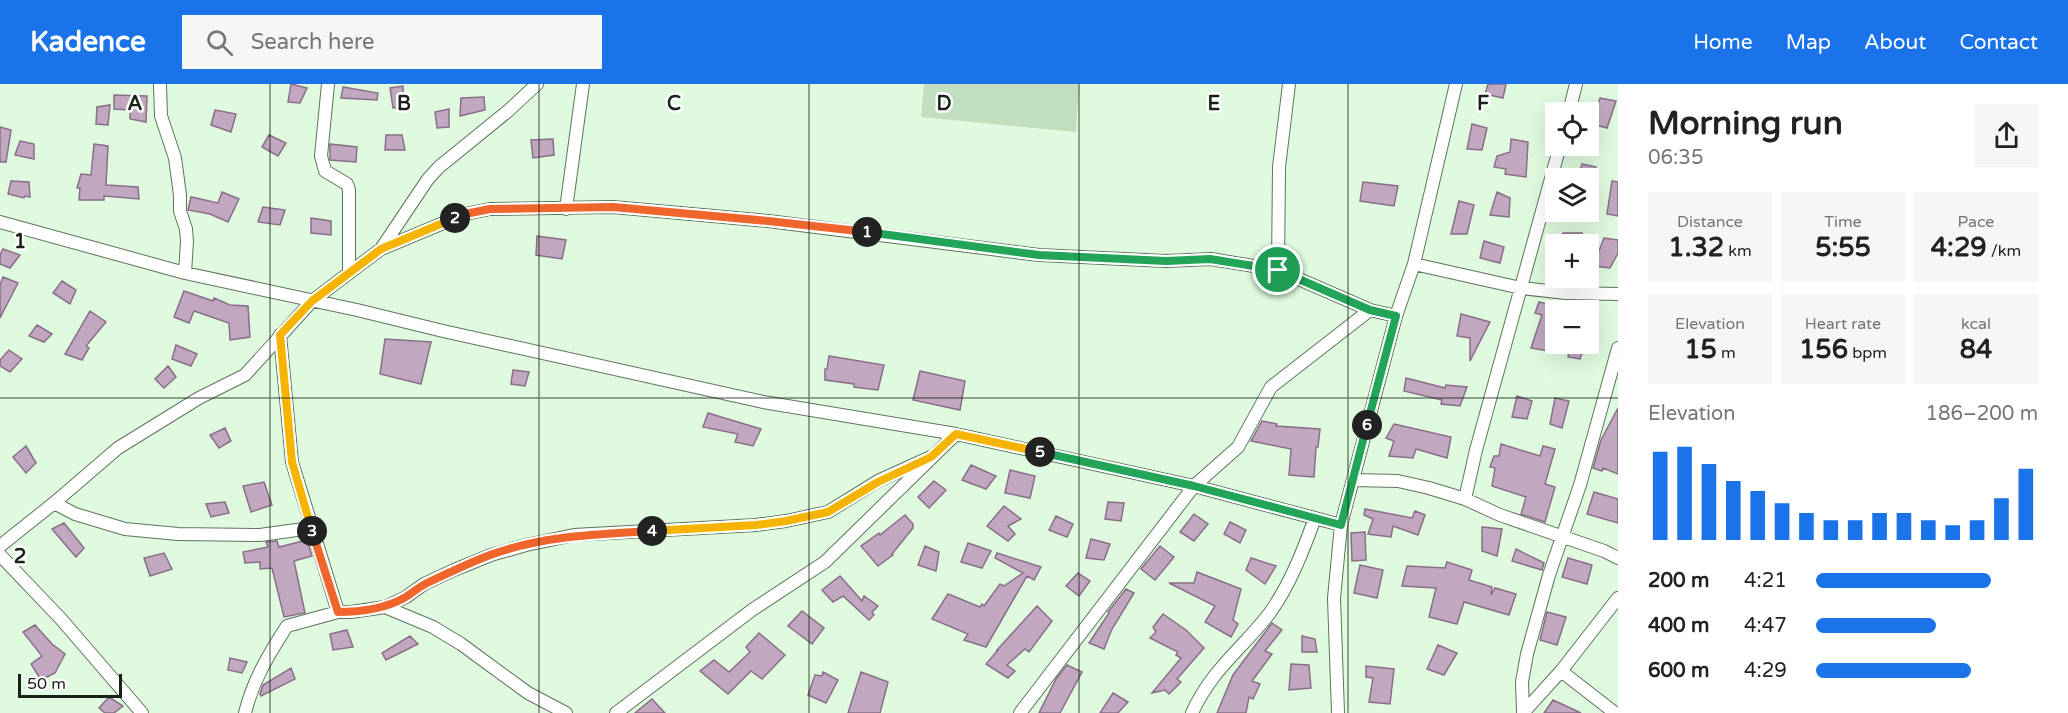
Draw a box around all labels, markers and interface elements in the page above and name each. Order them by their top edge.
search box [182,15,602,69]
text: Kadence [30,25,146,59]
icon: search [203,26,236,59]
text: Search here [251,29,374,55]
text: Home [1693,30,1753,55]
text: Map [1786,30,1831,55]
text: About [1864,30,1926,55]
text: Contact [1959,30,2038,55]
text: A [128,92,143,116]
text: B [397,92,411,116]
text: C [667,92,681,116]
text: D [936,92,952,116]
text: E [1208,92,1221,116]
text: F [1477,92,1489,116]
map controls [1545,102,1599,354]
button: locate [1545,102,1599,156]
text: Morning run [1648,104,1843,143]
button: share [1975,104,2038,167]
text: 06:35 [1648,146,1703,170]
button: layers [1545,168,1599,222]
pin: 2 [440,203,470,233]
text: 2 [450,208,460,228]
text: Distance [1677,212,1743,232]
text: Time [1824,212,1862,232]
text: Pace [1958,212,1994,232]
pin: 1 [852,217,882,247]
text: 1 [862,222,872,242]
text: 1 [14,230,26,254]
text: 1.32 [1668,232,1724,263]
text: 5:55 [1815,232,1871,263]
text: 4:29 [1931,232,1987,263]
button: + [1545,234,1599,288]
text: km [1724,241,1752,261]
text: /km [1987,241,2021,261]
pin [1252,244,1303,295]
icon: arrive [1261,253,1294,286]
button: − [1545,300,1599,354]
text: Elevation [1675,314,1745,334]
text: Heart rate [1805,314,1881,334]
text: kcal [1961,314,1991,334]
text: 15 [1684,334,1717,365]
text: 156 [1799,334,1848,365]
text: 84 [1960,334,1992,365]
text: m [1717,343,1736,363]
text: bpm [1848,343,1887,363]
text: Elevation [1648,402,1735,426]
text: 186–200 m [1925,402,2038,426]
pin: 6 [1352,410,1382,440]
text: 6 [1362,415,1372,435]
pin: 5 [1025,437,1055,467]
text: 5 [1035,442,1045,462]
pin: 3 [297,516,327,546]
pin: 4 [637,516,667,546]
text: 3 [307,521,317,541]
text: 4 [647,521,657,541]
text: 2 [14,545,26,569]
text: 200 m [1648,569,1709,593]
text: 4:21 [1744,569,1787,593]
text: 400 m [1648,614,1709,638]
text: 4:47 [1744,614,1787,638]
text: 600 m [1648,659,1709,683]
text: 4:29 [1744,659,1787,683]
scale bar [18,671,122,698]
text: 50 m [27,674,66,694]

